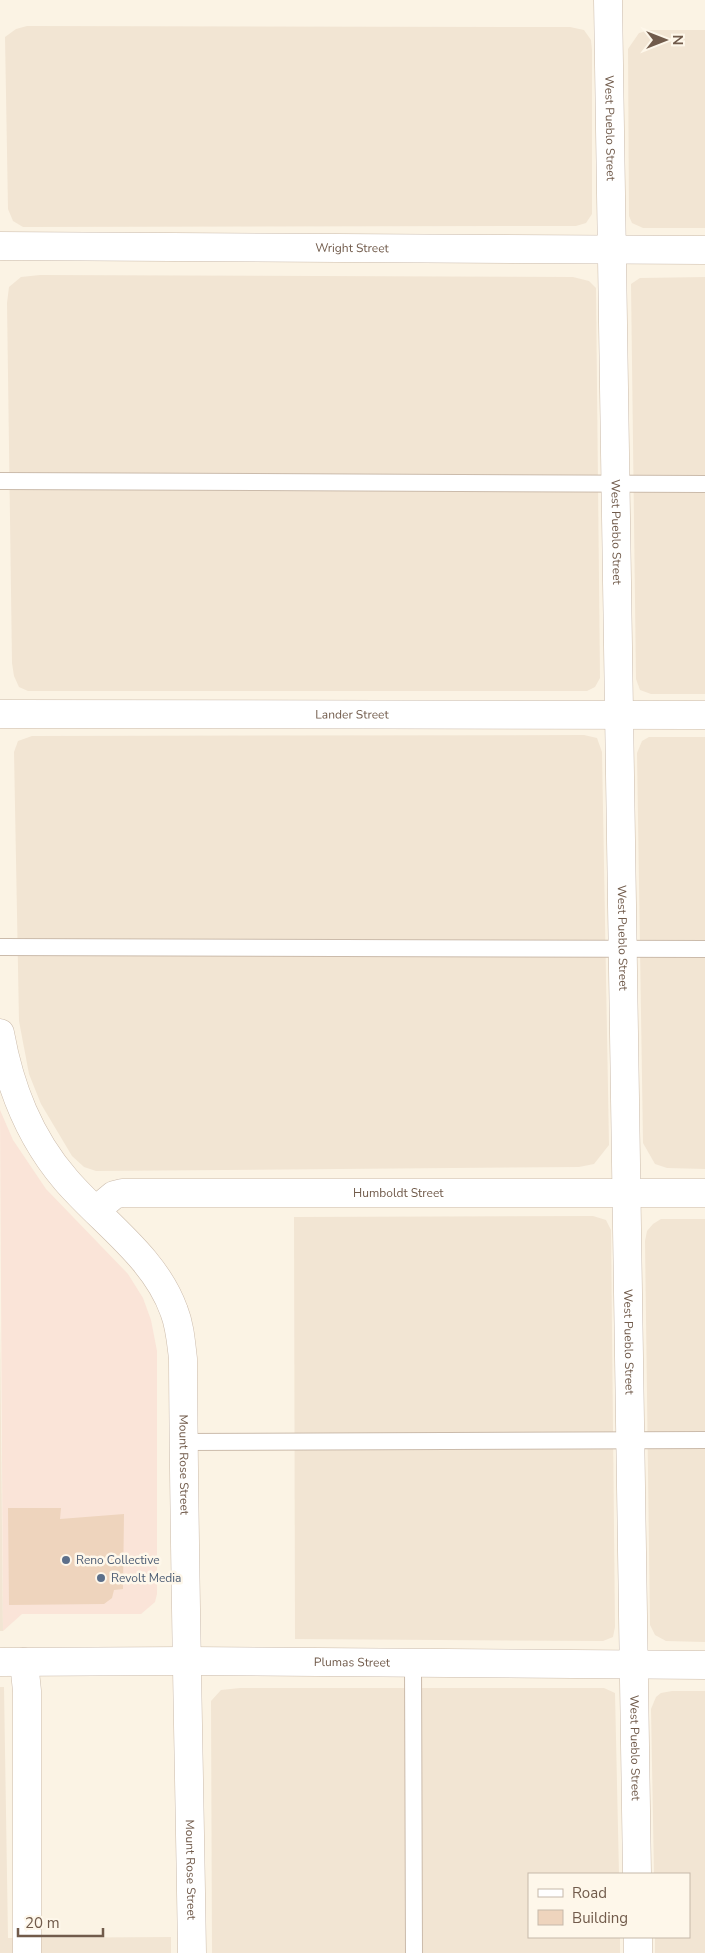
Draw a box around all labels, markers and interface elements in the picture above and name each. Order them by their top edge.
north arrow [640,15,690,65]
text: N [668,35,687,45]
street label: West Pueblo Street [601,75,619,182]
street label: Wright Street [315,240,390,256]
street label: West Pueblo Street [607,479,625,586]
street label: Lander Street [315,706,389,723]
street label: West Pueblo Street [614,885,631,992]
street label: Humboldt Street [353,1185,444,1201]
street label: West Pueblo Street [620,1289,638,1396]
street label: Mount Rose Street [175,1414,193,1516]
place label: Reno Collective [76,1552,160,1568]
marker: Reno Collective [60,1554,72,1566]
place label: Revolt Media [111,1570,181,1586]
marker: Revolt Media [95,1572,107,1584]
street label: Plumas Street [314,1654,391,1671]
street label: West Pueblo Street [626,1695,644,1802]
street label: Mount Rose Street [182,1819,199,1921]
legend [528,1873,690,1938]
text: Road [572,1883,607,1903]
scale bar [18,1906,102,1938]
text: Building [572,1908,628,1928]
text: 20 m [25,1913,60,1933]

